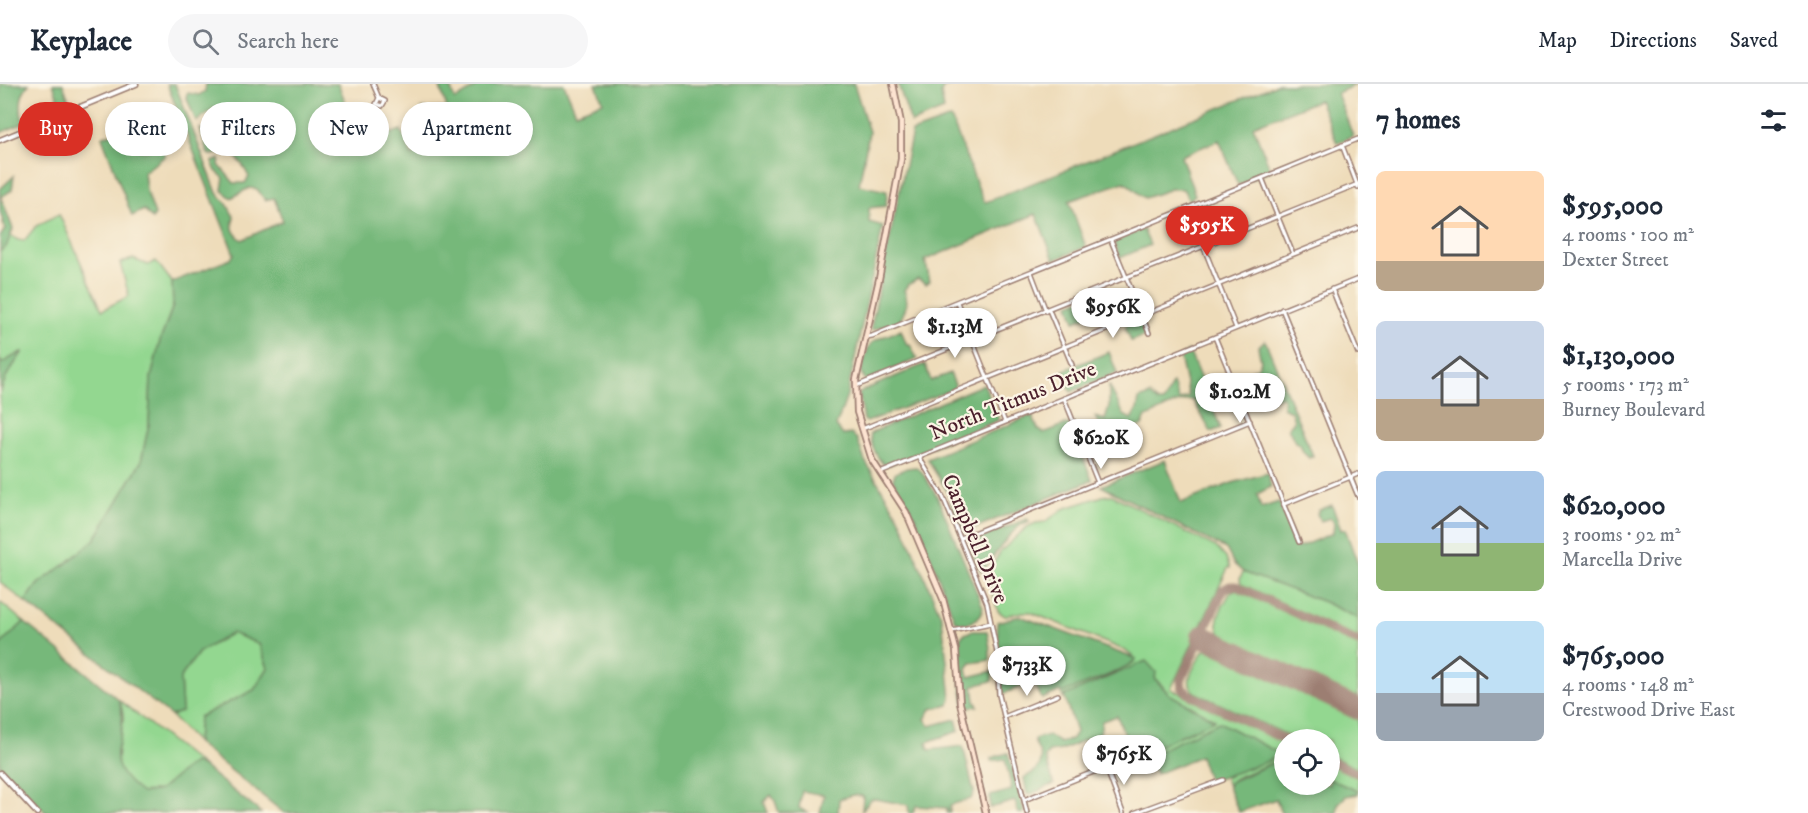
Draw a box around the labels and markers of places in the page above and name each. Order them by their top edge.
pin: $595K [1165,206,1249,257]
pin: $956K [1071,288,1155,339]
pin: $1.13M [906,308,1004,359]
pin: $1.02M [1191,373,1289,424]
pin: $620K [1059,419,1143,470]
pin: $733K [985,646,1069,697]
pin: $765K [1082,735,1166,786]

